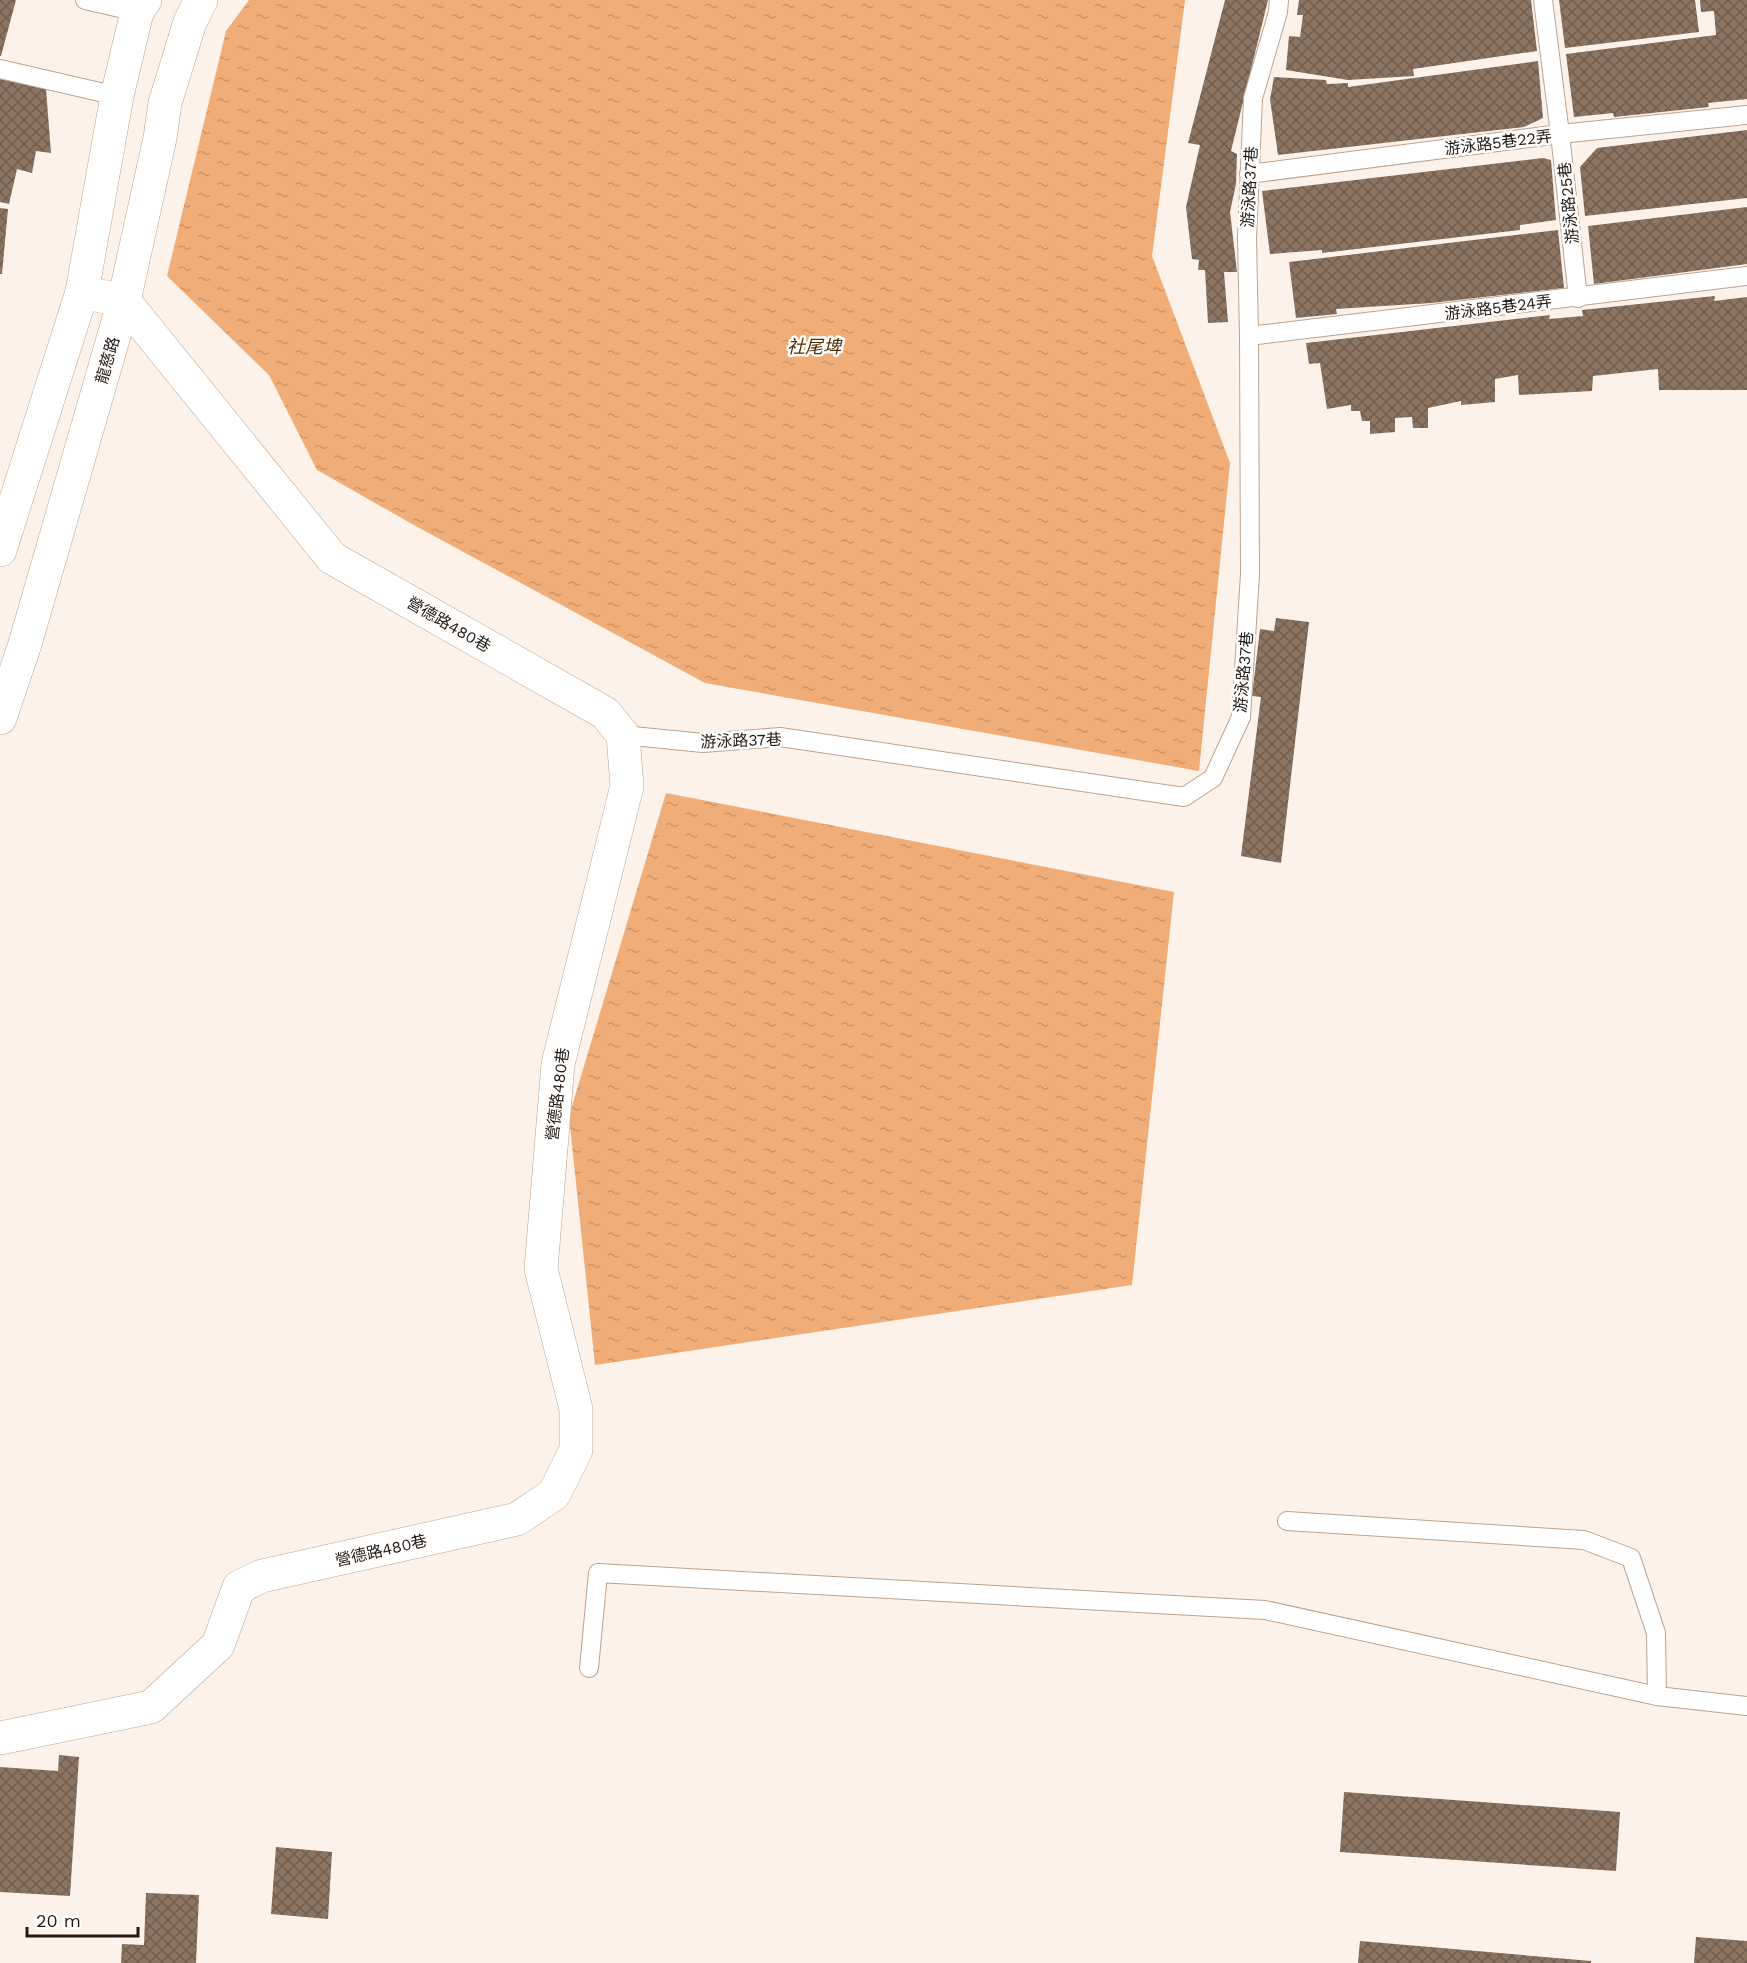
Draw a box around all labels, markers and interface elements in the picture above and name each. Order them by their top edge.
street label: 游泳路5巷22弄 [1443,126,1553,159]
street label: 游泳路37巷 [1238,146,1261,228]
street label: 游泳路25巷 [1555,161,1582,245]
street label: 游泳路5巷24弄 [1443,291,1553,324]
street label: 龍慈路 [92,334,123,386]
water label: 社尾埤 [787,336,843,357]
street label: 營德路480巷 [403,593,494,656]
street label: 游泳路37巷 [1230,631,1257,714]
street label: 游泳路37巷 [700,730,782,751]
street label: 營德路480巷 [542,1046,573,1142]
street label: 營德路480巷 [333,1531,429,1570]
scale bar [27,1900,138,1938]
text: 20 m [36,1910,81,1931]

